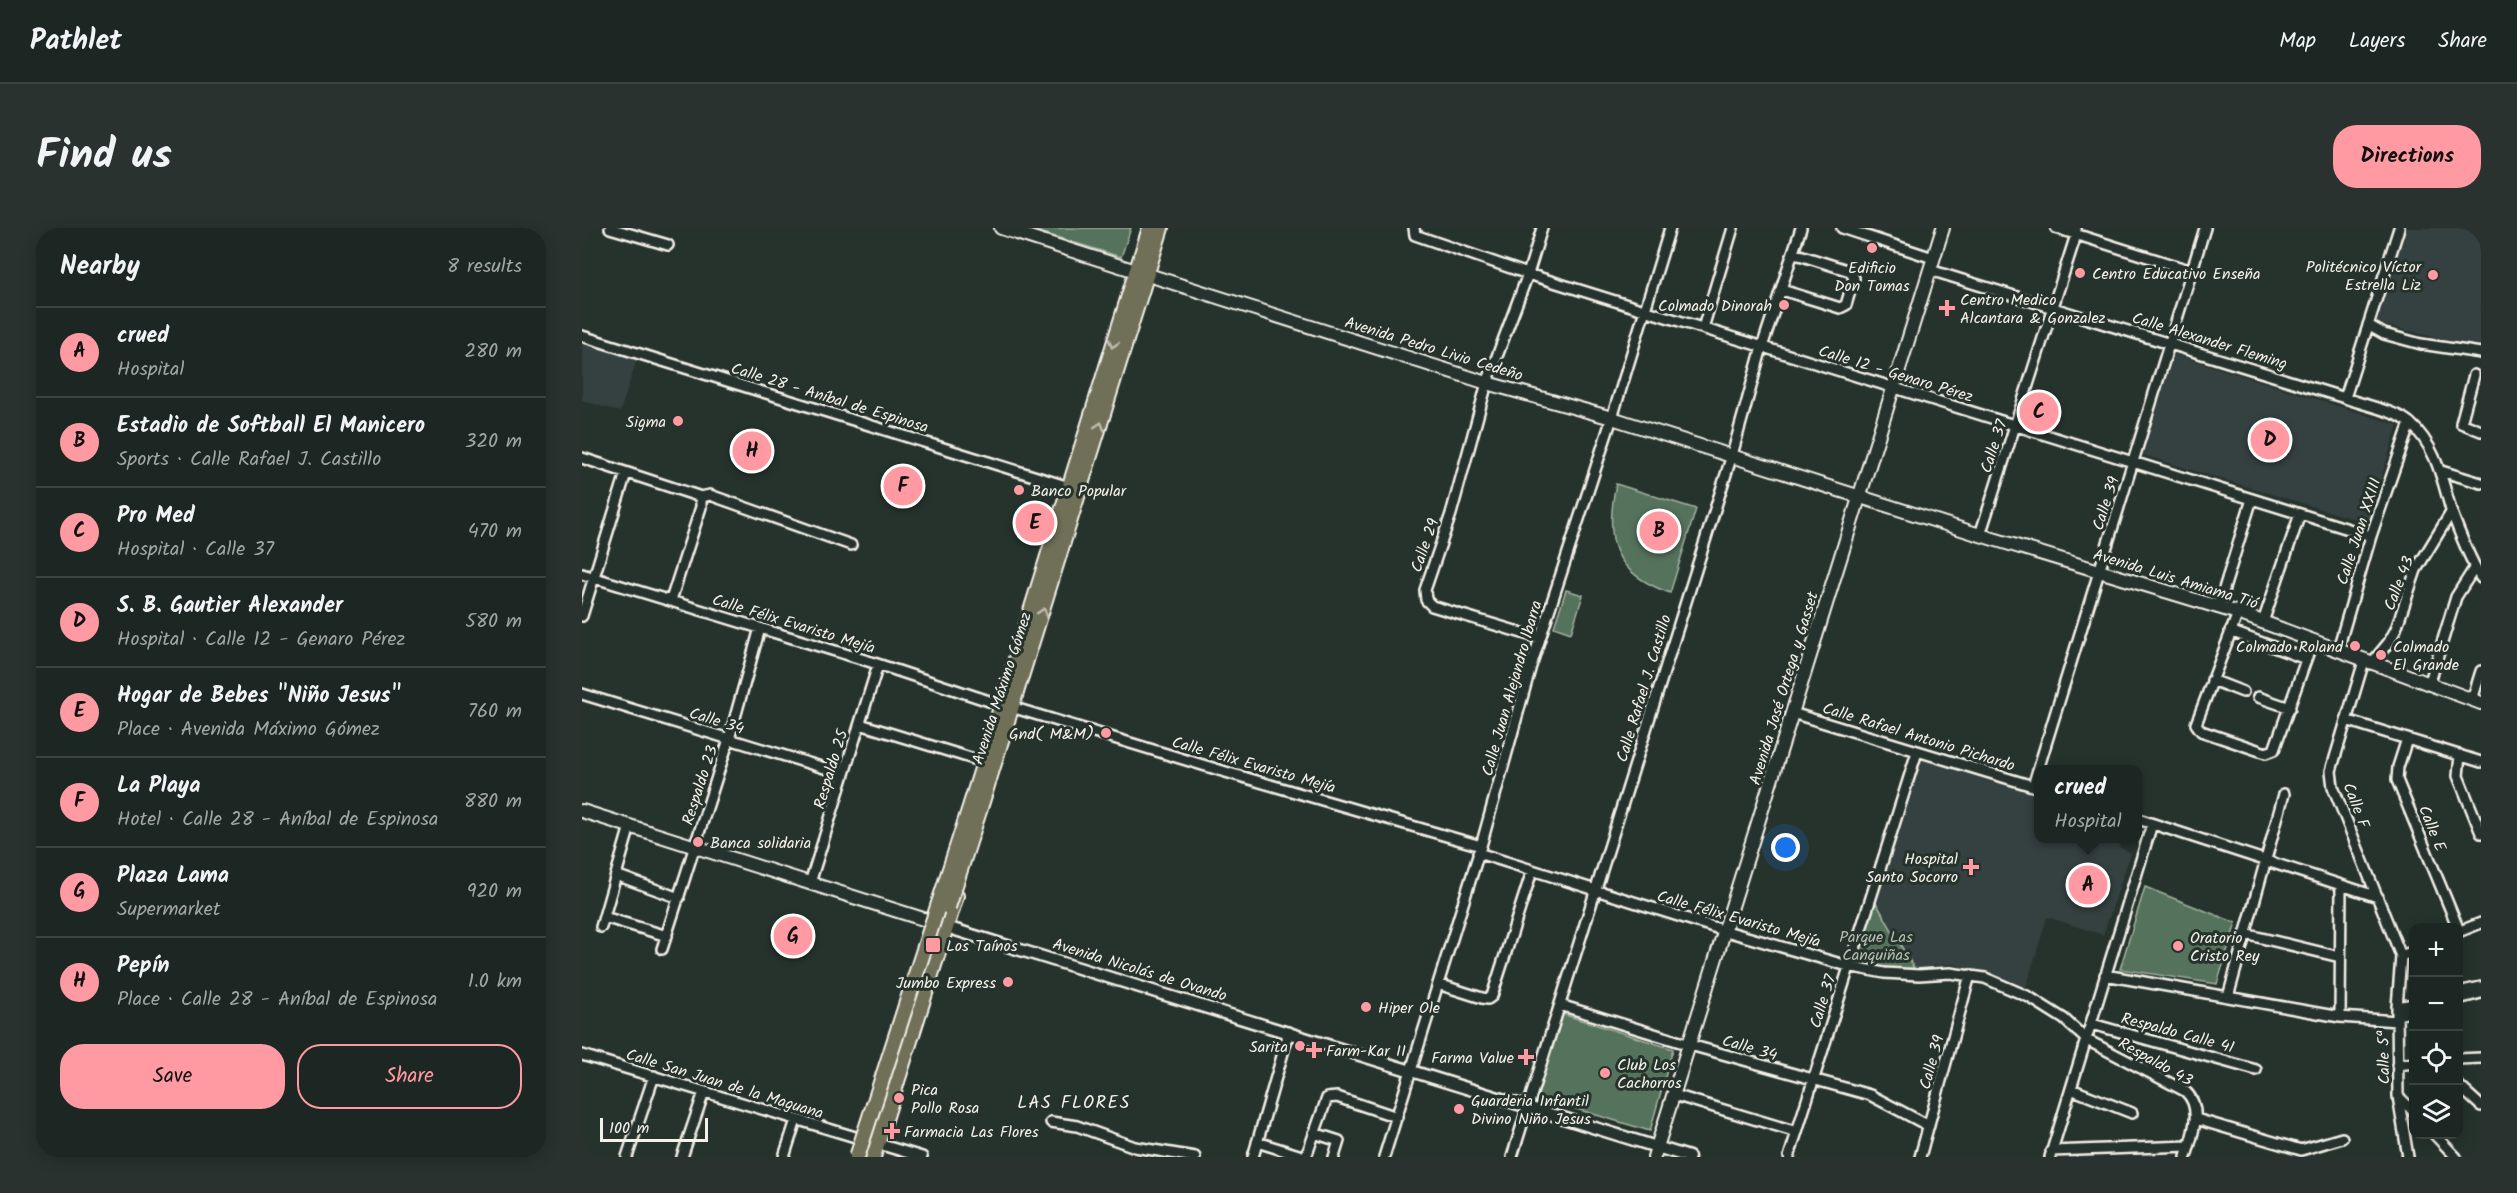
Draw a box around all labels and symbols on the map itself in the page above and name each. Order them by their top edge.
marker: Edificio Don Tomas [1865,241,1879,255]
place label: Politécnico Víctor Estrella Liz [2306,255,2423,298]
place label: Edificio Don Tomas [1834,256,1910,299]
place label: Centro Educativo Enseña [2092,262,2260,287]
marker: Centro Educativo Enseña [2073,266,2087,280]
marker: Politécnico Víctor Estrella Liz [2426,268,2440,282]
place label: Centro Medico Alcantara & Gonzalez [1960,288,2106,331]
place label: Colmado Dinorah [1658,294,1772,319]
marker: Colmado Dinorah [1777,298,1791,312]
marker: Centro Medico Alcantara & Gonzalez [1938,299,1956,317]
street label: Calle Alexander Fleming [2129,306,2290,377]
street label: Avenida Pedro Livio Cedeño [1341,310,1526,388]
one-way arrow [1108,338,1120,349]
street label: Calle 12 - Genaro Pérez [1815,339,1976,410]
street label: Calle 28 - Aníbal de Espinosa [728,356,931,440]
pin: C [2020,390,2058,435]
place label: Sigma [626,410,666,435]
marker: Sigma [671,414,685,428]
street label: Calle 37 [1974,416,2015,477]
pin: D [2250,418,2290,462]
one-way arrow [1093,421,1105,432]
pin: H [732,428,772,474]
pin: F [884,464,922,508]
street label: Calle 39 [2086,473,2127,534]
street label: Calle Juan XXIII [2330,475,2388,588]
place label: Banco Popular [1031,479,1128,504]
marker: Banco Popular [1012,483,1026,497]
pin: E [1016,500,1054,546]
pin: B [1640,508,1678,554]
street label: Calle 29 [1405,515,1446,576]
street label: Avenida Luis Amiama Tió [2090,542,2262,617]
street label: Calle 43 [2378,553,2421,614]
street label: Calle Félix Evaristo Mejía [709,588,878,661]
street label: Avenida José Ortega y Gasset [1743,588,1826,788]
street label: Calle Juan Alejandro lbarra [1475,598,1550,779]
one-way arrow [1036,607,1048,618]
street label: Avenida Máximo Gómez [966,609,1039,768]
street label: Calle Rafael J. Castillo [1610,612,1679,765]
place label: Colmado Roland [2236,635,2344,660]
place label: Colmado El Grande [2393,635,2459,678]
marker: Colmado Roland [2348,639,2362,653]
marker: Colmado El Grande [2374,648,2388,662]
street label: Calle Rafael Antonio Pichardo [1819,696,2018,779]
street label: Calle 34 [686,701,747,742]
place label: Gnd( M&M) [1009,722,1094,747]
street label: Respaldo 25 [807,725,856,812]
marker: Gnd( M&M) [1099,726,1113,740]
street label: Calle Félix Evaristo Mejía [1169,730,1338,801]
street label: Respaldo 23 [676,742,725,829]
street label: Calle F [2336,779,2376,833]
street label: Calle E [2411,802,2452,856]
place label: Banca solidaria [710,831,811,856]
your location [1771,833,1800,862]
marker: Banca solidaria [691,835,705,849]
place label: Hospital Santo Socorro [1866,847,1958,890]
marker: Hospital Santo Socorro [1962,858,1980,876]
pin: A [2068,862,2108,908]
street label: Calle Félix Evaristo Mejía [1654,884,1823,955]
pin: G [774,914,812,958]
park label: Parque Las Canquiñas [1839,925,1913,968]
place label: Oratorio Cristo Rey [2190,926,2260,969]
street label: Avenida Nicolás de Ovando [1049,932,1230,1009]
place label: Los Taínos [946,934,1018,959]
marker: Los Taínos [924,936,942,954]
marker: Oratorio Cristo Rey [2171,939,2185,953]
place label: Jumbo Express [896,971,996,996]
street label: Calle 37 [1803,971,1844,1031]
marker: Jumbo Express [1001,975,1015,989]
place label: Hiper Ole [1378,996,1440,1021]
marker: Hiper Ole [1359,1000,1373,1014]
street label: Respaldo Calle 41 [2118,1006,2237,1061]
street label: Calle 34 [1719,1029,1780,1068]
street label: Calle 5ª [2372,1029,2397,1085]
street label: Respaldo 43 [2113,1031,2197,1093]
street label: Calle 39 [1913,1032,1952,1092]
place label: Sarita [1249,1035,1288,1060]
marker: Sarita [1293,1039,1307,1053]
place label: Farm-Kar II [1326,1039,1406,1064]
street label: Calle San Juan de la Maguana [623,1042,826,1126]
marker: Farm-Kar II [1307,1043,1321,1057]
place label: Farma Value [1431,1046,1514,1071]
marker: Farma Value [1519,1050,1533,1064]
place label: Club Los Cachorros [1617,1053,1682,1096]
marker: Club Los Cachorros [1598,1066,1612,1080]
place label: Pica Pollo Rosa [911,1078,979,1121]
district label: LAS FLORES [1017,1089,1131,1118]
place label: Guarderia Infantil Divino Niño Jesus [1471,1089,1591,1132]
marker: Pica Pollo Rosa [892,1091,906,1105]
marker: Guarderia Infantil Divino Niño Jesus [1452,1102,1466,1116]
scale bar [600,1115,708,1142]
place label: Farmacia Las Flores [904,1120,1039,1145]
marker: Farmacia Las Flores [885,1124,899,1138]

